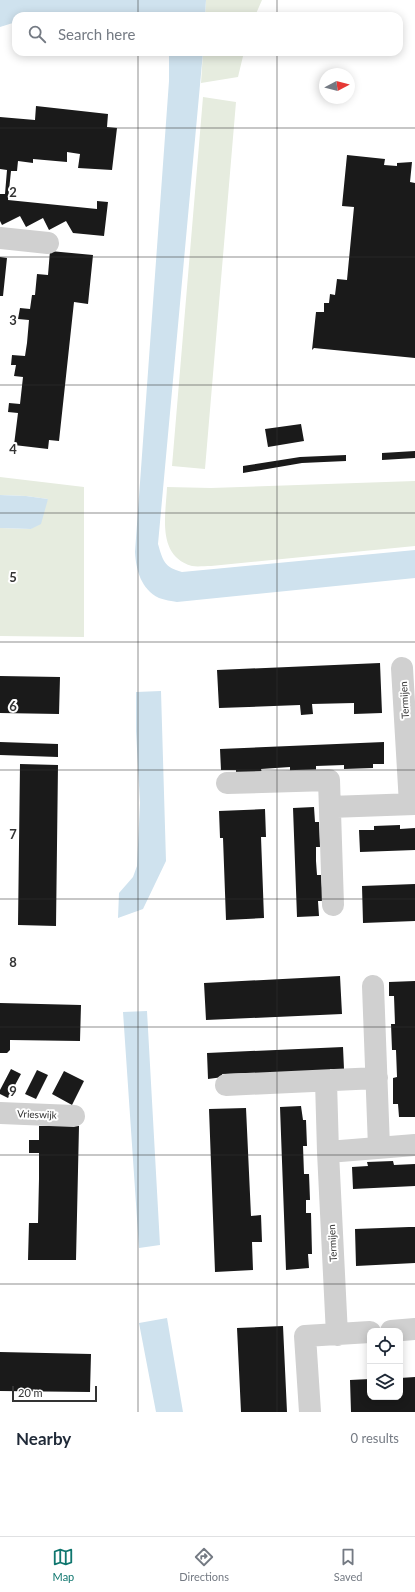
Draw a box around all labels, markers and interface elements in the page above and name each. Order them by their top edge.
search box [12,12,403,56]
icon: search [26,23,48,45]
text: Search here [58,25,135,43]
north arrow [319,68,355,104]
text: 2 [9,184,17,200]
text: 3 [9,312,17,328]
text: 4 [9,441,17,457]
text: 5 [9,569,17,585]
street label: Termijen [397,681,411,719]
text: 6 [9,698,17,714]
text: 7 [9,826,17,842]
text: 8 [9,954,17,970]
text: 9 [9,1083,17,1099]
street label: Vrieswijk [17,1107,58,1121]
street label: Termijen [325,1224,339,1262]
map controls [367,1328,403,1400]
button: locate [367,1328,403,1364]
button: layers [367,1364,403,1400]
scale bar [12,1384,97,1403]
text: 20 m [18,1386,43,1399]
text: Nearby [16,1428,71,1449]
text: 0 results [351,1430,399,1446]
tab: Map [52,1546,74,1583]
tab: Directions [179,1546,229,1583]
tab: Saved [334,1546,363,1583]

